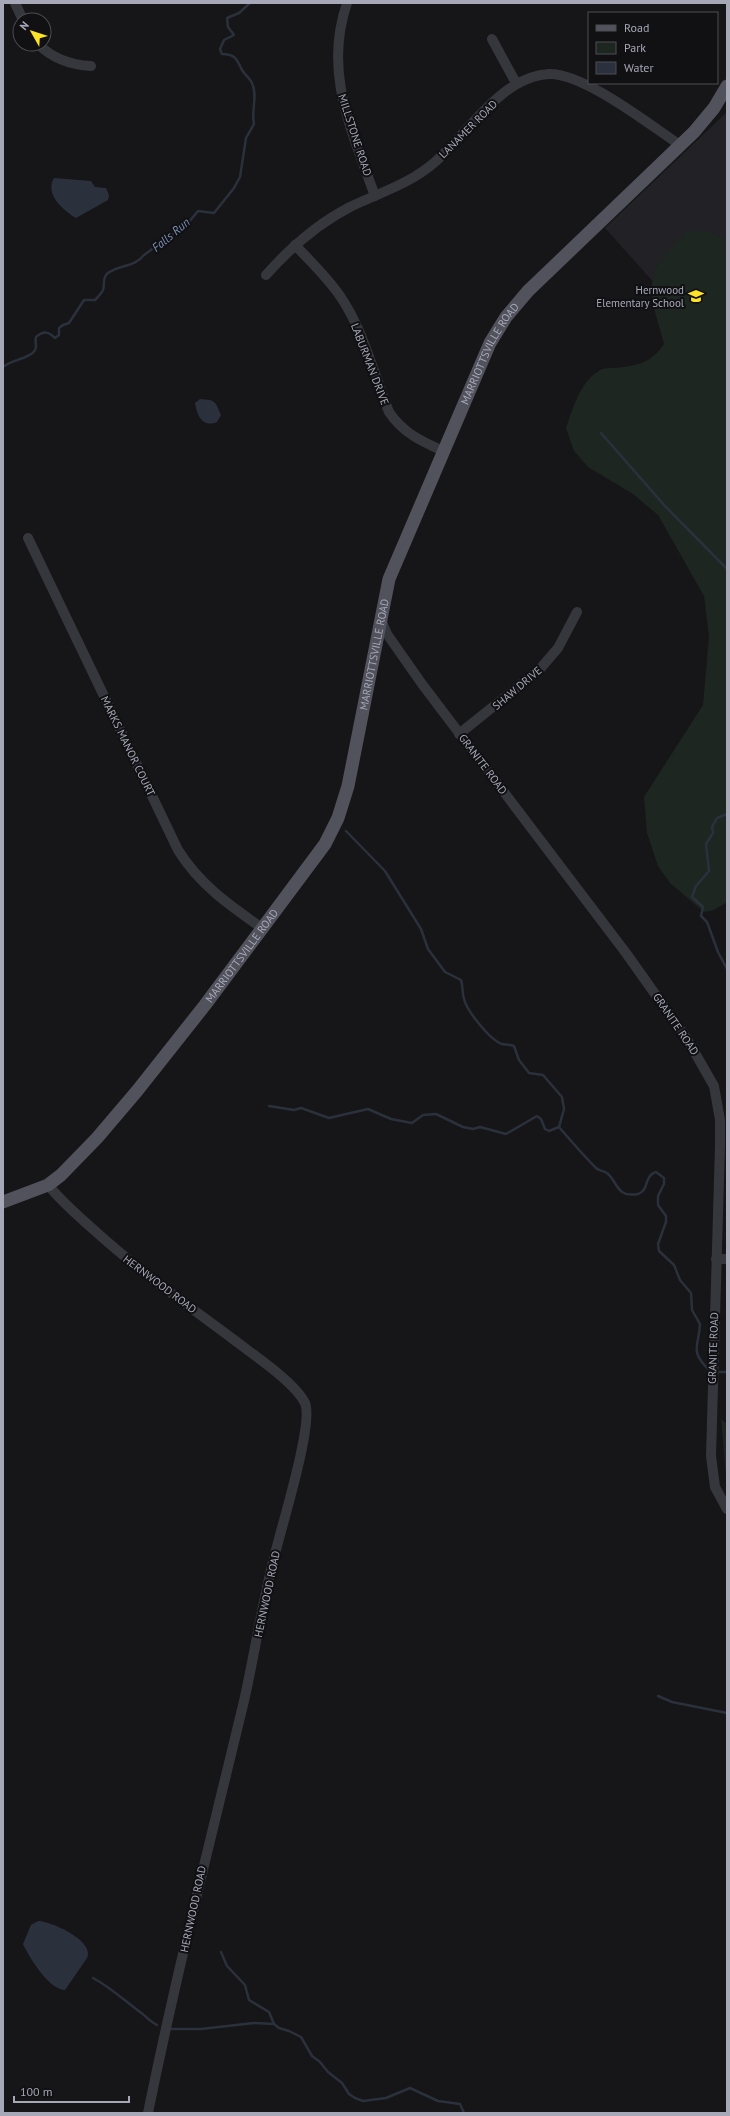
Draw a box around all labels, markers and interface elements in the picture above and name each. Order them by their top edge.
north arrow [12,12,52,52]
legend [588,12,718,84]
text: N [17,18,32,33]
text: Road [624,20,649,35]
text: Park [624,40,646,55]
text: Water [624,60,654,75]
street label: MILLSTONE ROAD [335,92,375,178]
street label: LANAMER ROAD [436,97,500,161]
water label: Falls Run [149,214,193,255]
place label: Hernwood Elementary School [596,283,685,310]
school or university icon: Hernwood Elementary School [687,287,705,305]
street label: MARRIOTTSVILLE ROAD [457,300,522,407]
street label: LABURMAN DRIVE [348,321,392,407]
street label: MARRIOTTSVILLE ROAD [356,597,392,711]
street label: SHAW DRIVE [489,663,545,713]
street label: MARKS MANOR COURT [98,694,158,798]
street label: GRANITE ROAD [456,731,510,797]
street label: MARRIOTTSVILLE ROAD [202,906,281,1005]
street label: GRANITE ROAD [650,990,702,1058]
street label: HERNWOOD ROAD [121,1252,199,1316]
street label: GRANITE ROAD [705,1312,721,1384]
street label: HERNWOOD ROAD [251,1549,283,1639]
street label: HERNWOOD ROAD [177,1864,209,1954]
scale bar [14,2078,129,2104]
text: 100 m [20,2084,53,2099]

